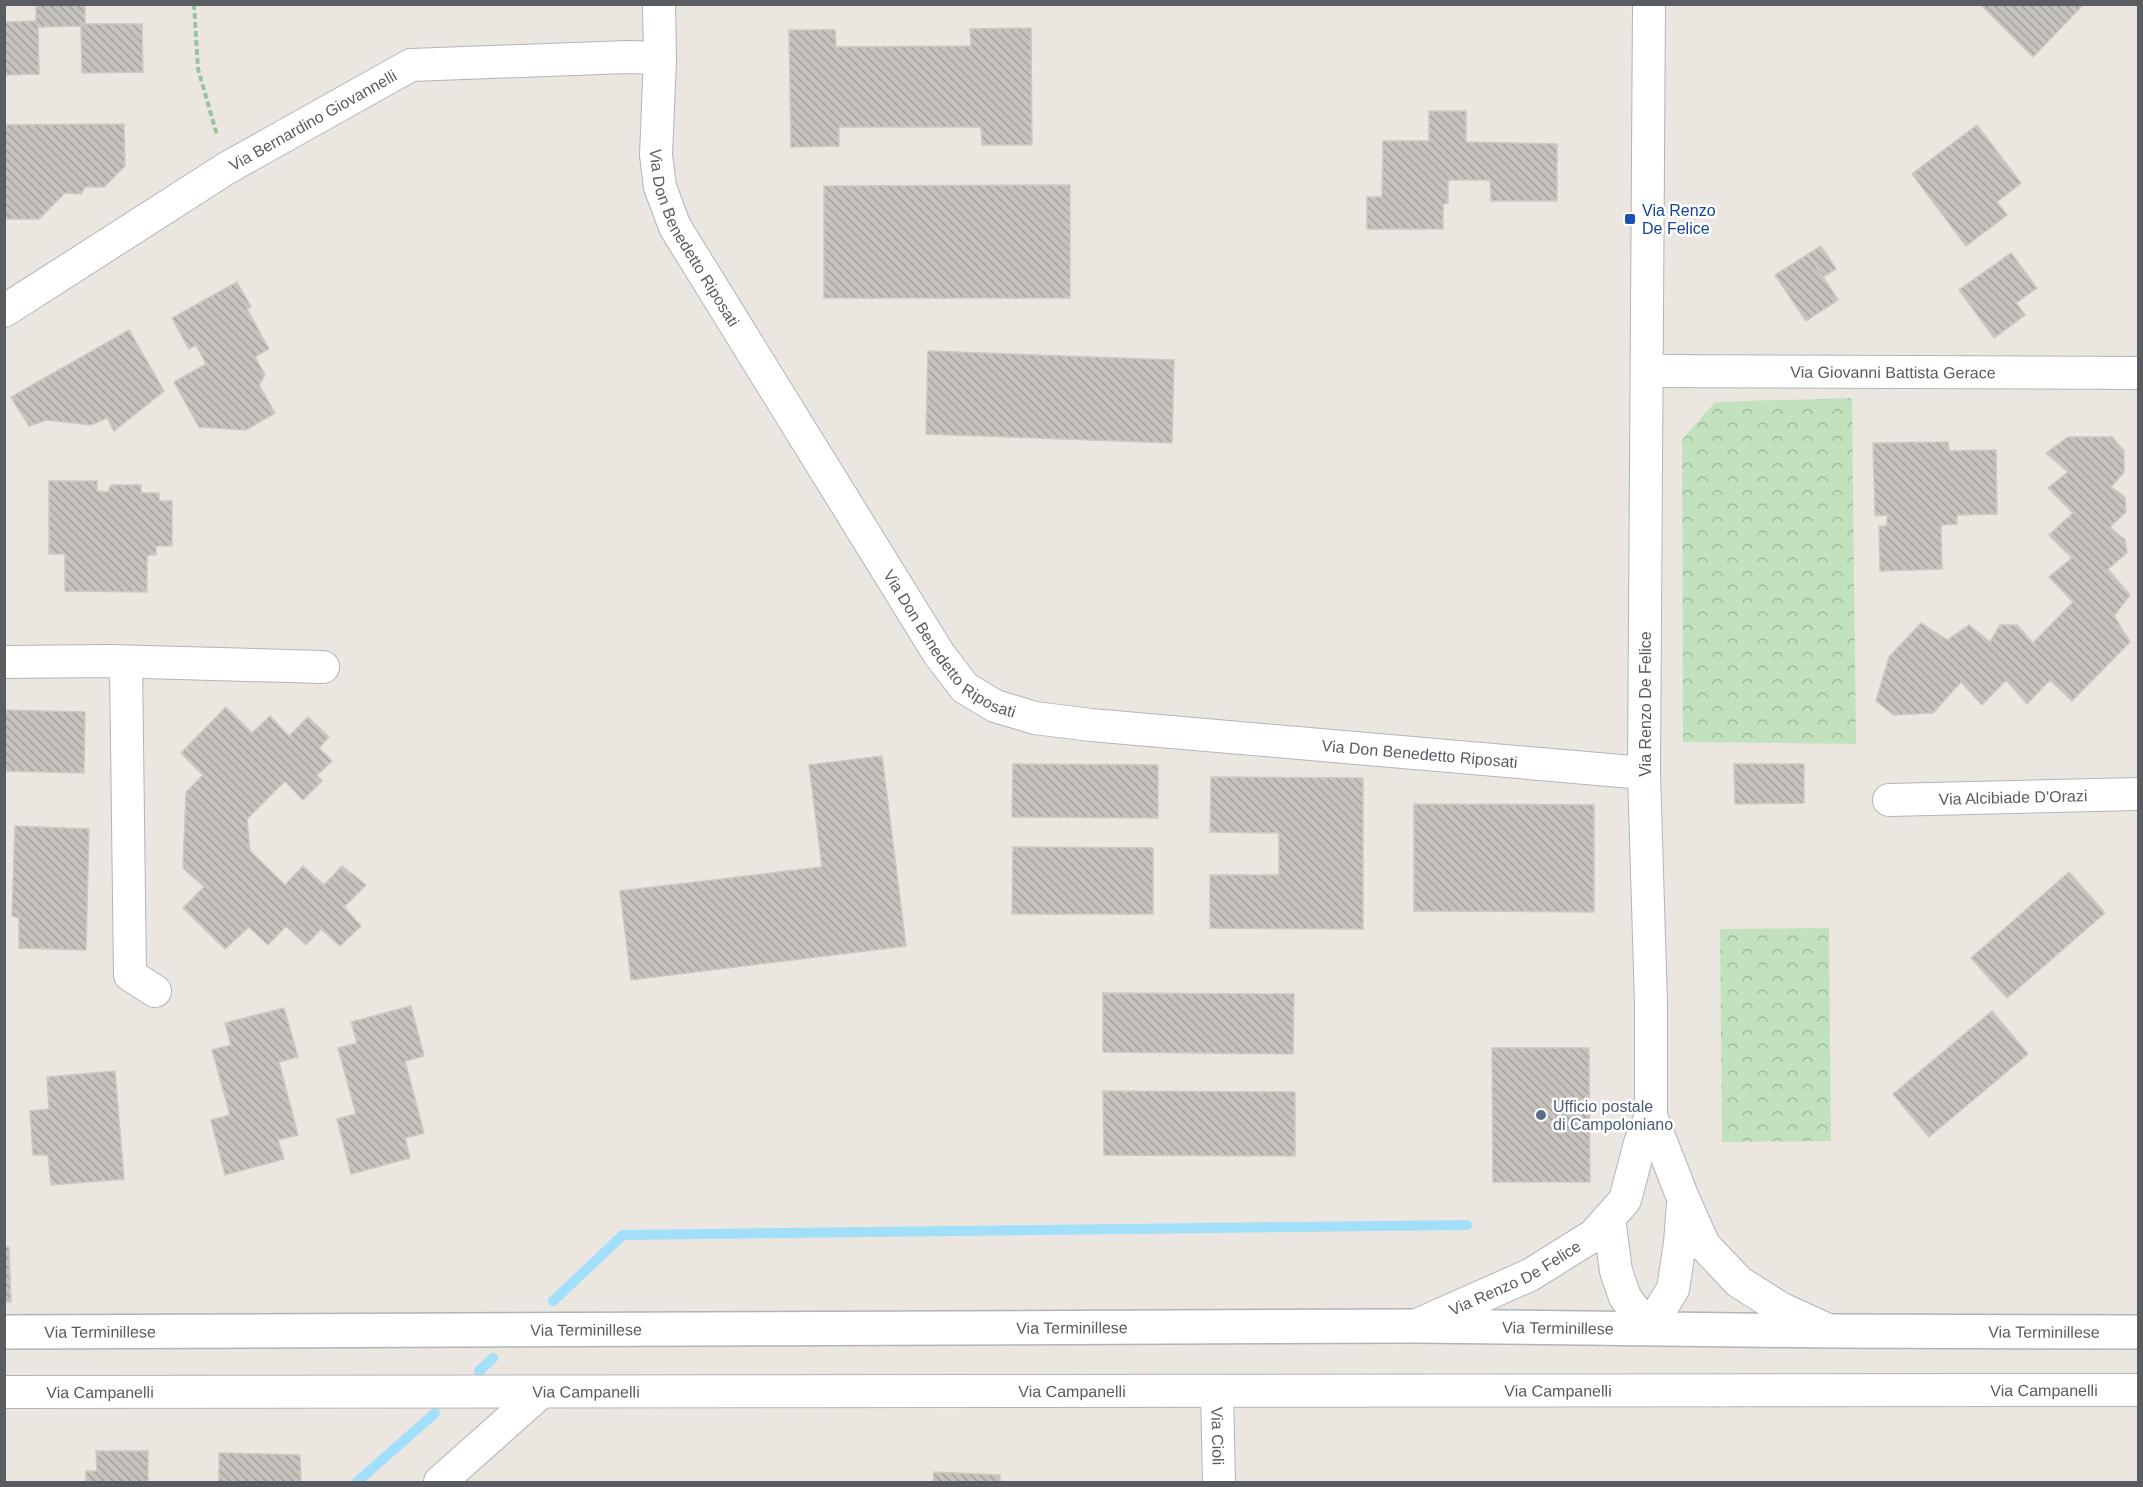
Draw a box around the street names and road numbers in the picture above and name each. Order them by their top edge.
street label: Via Bernardino Giovannelli [226,66,399,174]
street label: Via Don Benedetto Riposati [647,148,743,329]
street label: Via Giovanni Battista Gerace [1790,363,1996,381]
street label: Via Don Benedetto Riposati [881,567,1018,720]
street label: Via Renzo De Felice [1637,631,1654,777]
street label: Via Don Benedetto Riposati [1321,737,1518,770]
street label: Via Alcibiade D'Orazi [1938,787,2088,807]
street label: Via Renzo De Felice [1446,1237,1584,1318]
street label: Via Terminillese [1016,1319,1128,1336]
street label: Via Terminillese [1502,1319,1614,1337]
street label: Via Terminillese [530,1321,642,1338]
street label: Via Terminillese [44,1323,156,1340]
street label: Via Terminillese [1988,1323,2100,1340]
street label: Via Campanelli [1018,1382,1126,1400]
street label: Via Campanelli [1504,1382,1612,1399]
street label: Via Campanelli [1990,1382,2098,1399]
street label: Via Campanelli [46,1383,154,1400]
street label: Via Campanelli [532,1383,640,1400]
street label: Via Cioli [1209,1407,1227,1465]

